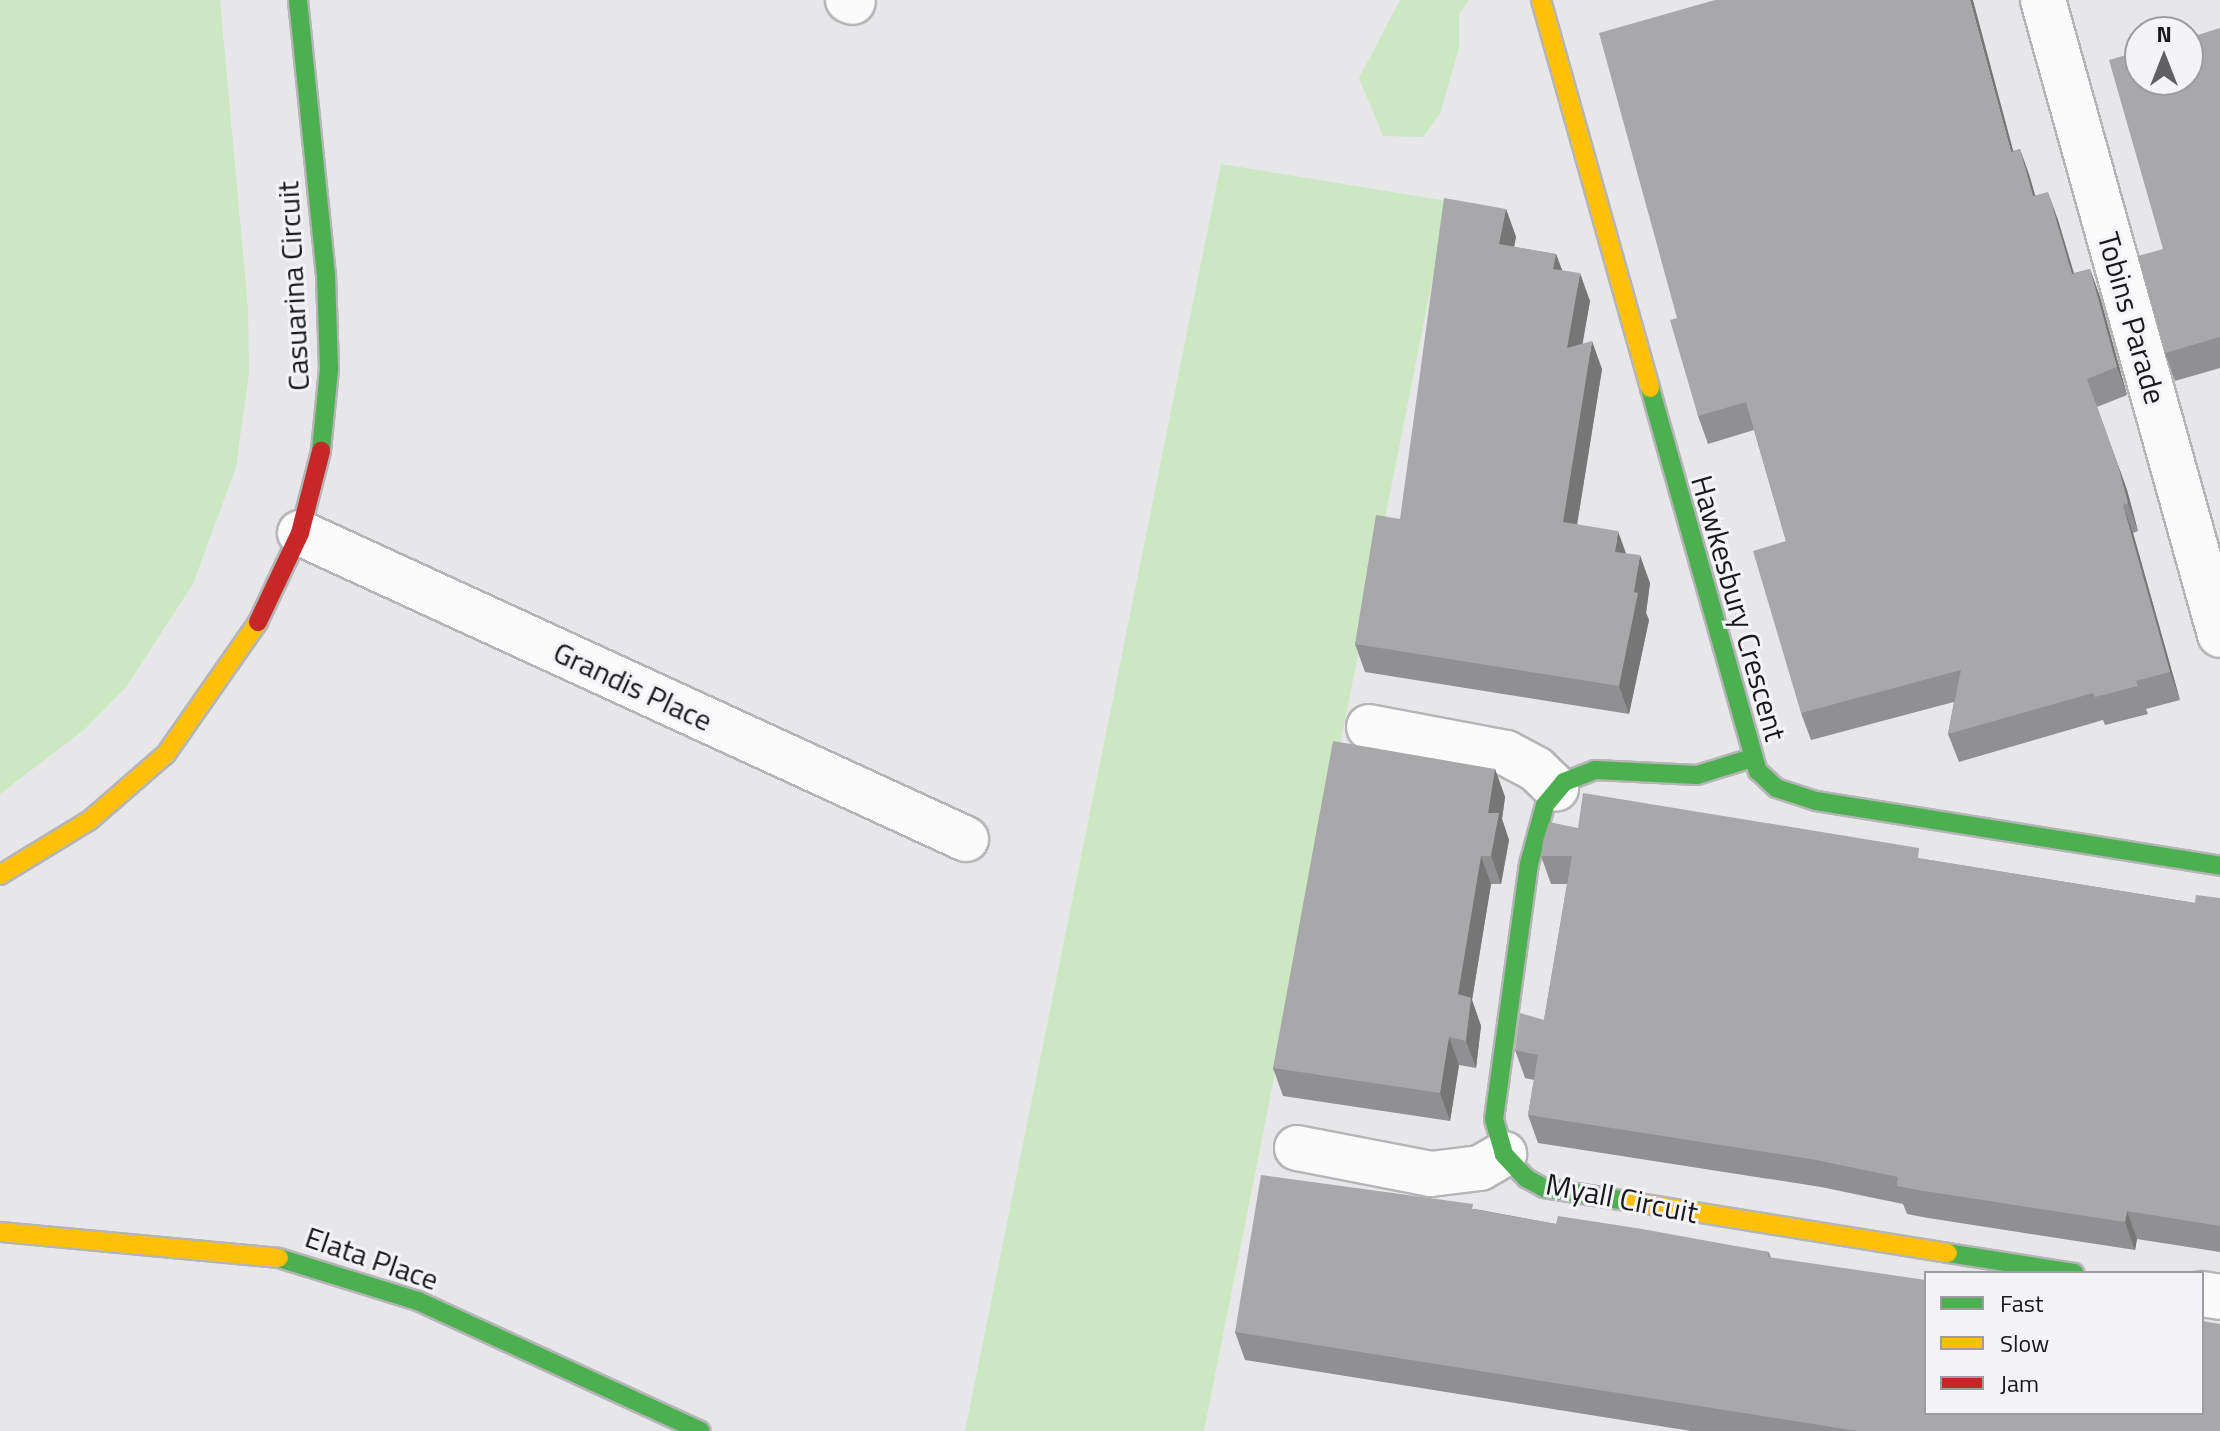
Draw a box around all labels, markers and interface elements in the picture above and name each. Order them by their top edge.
north arrow [2124,16,2204,96]
text: N [2156,17,2172,51]
street label: Casuarina Circuit [270,180,316,392]
street label: Tobins Parade [2090,228,2174,408]
street label: Hawkesbury Crescent [1684,471,1794,745]
street label: Grandis Place [548,634,718,738]
street label: Myall Circuit [1543,1166,1701,1230]
street label: Elata Place [301,1218,443,1298]
legend [1924,1271,2204,1415]
text: Fast [2000,1285,2043,1321]
text: Slow [2000,1325,2049,1361]
text: Jam [2000,1365,2039,1401]

